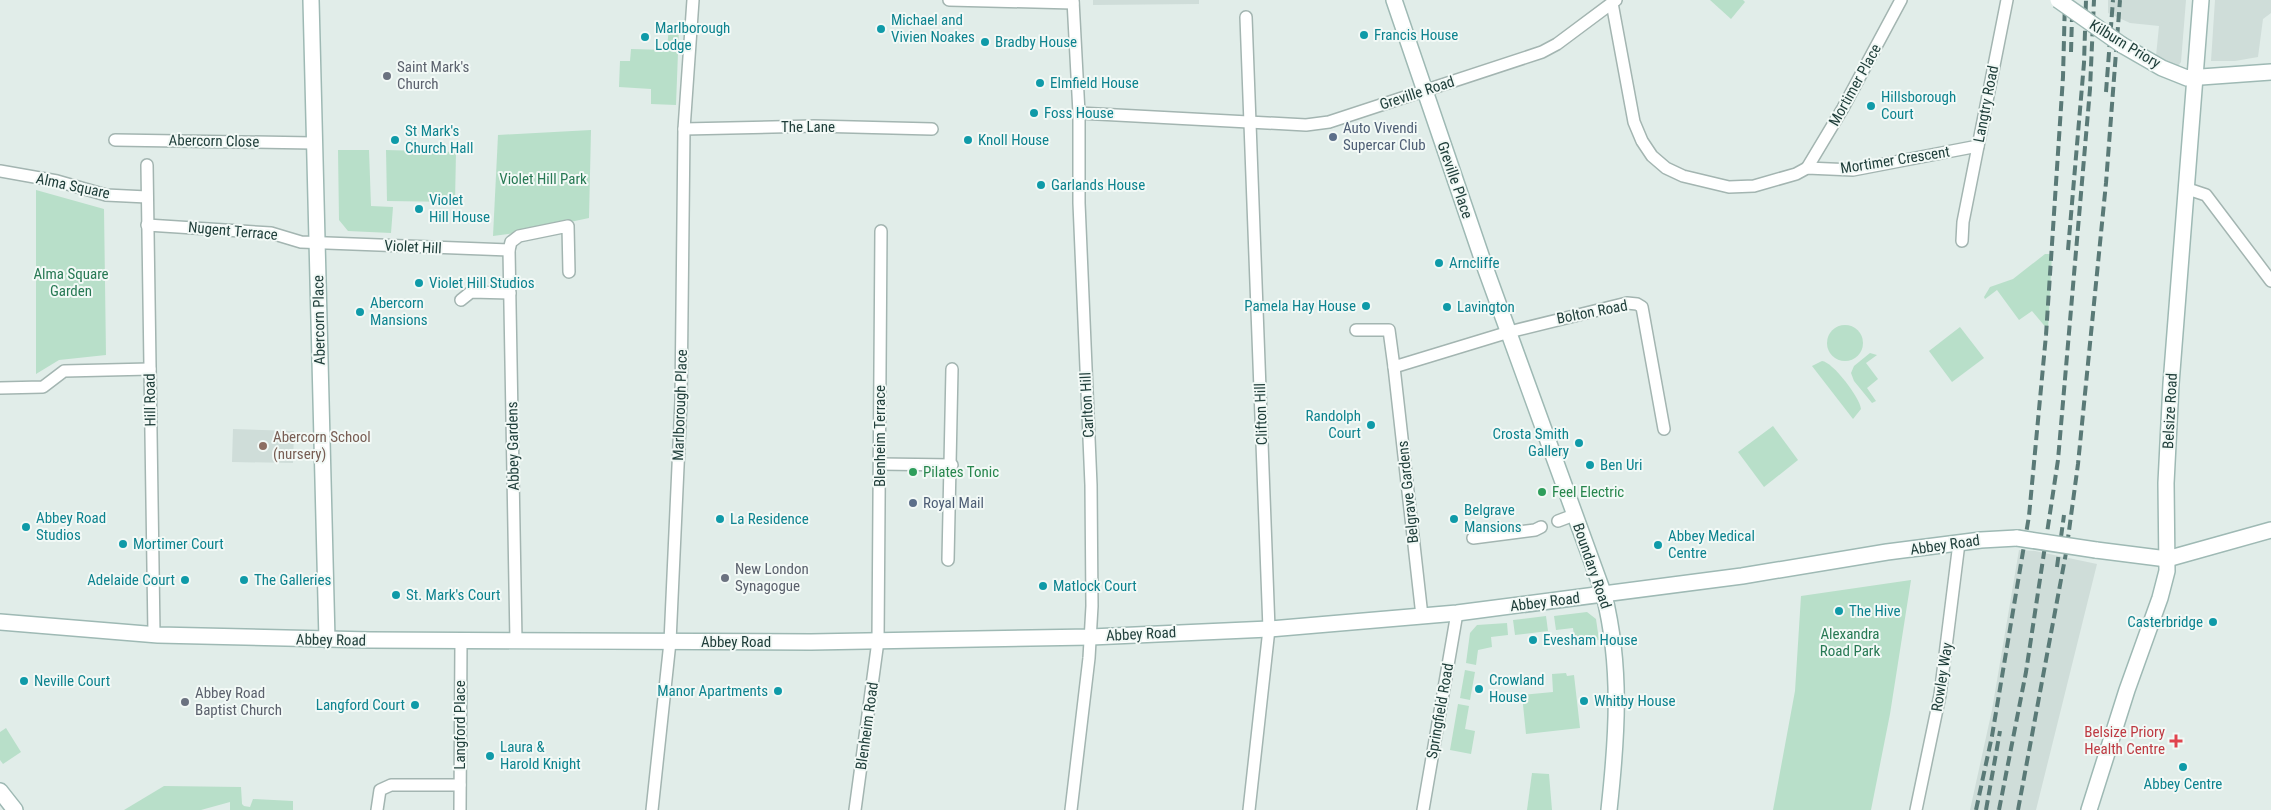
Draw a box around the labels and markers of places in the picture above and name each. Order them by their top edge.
place label: Michael and Vivien Noakes [891,11,975,46]
place label: Marlborough Lodge [655,19,730,54]
marker: Michael and Vivien Noakes [875,23,887,35]
place label: Francis House [1374,26,1458,44]
marker: Francis House [1358,29,1370,41]
marker: Marlborough Lodge [639,31,651,43]
place label: Bradby House [995,33,1077,51]
marker: Bradby House [979,36,991,48]
place label: Saint Mark's Church [397,58,469,93]
marker: Saint Mark's Church [381,70,393,82]
place label: Elmfield House [1050,74,1139,92]
marker: Elmfield House [1034,77,1046,89]
place label: Hillsborough Court [1881,88,1956,123]
marker: Hillsborough Court [1865,100,1877,112]
place label: Foss House [1044,104,1114,122]
marker: Foss House [1028,107,1040,119]
place label: Auto Vivendi Supercar Club [1343,119,1426,154]
place label: St Mark's Church Hall [405,122,473,157]
place label: Knoll House [978,131,1049,149]
marker: Auto Vivendi Supercar Club [1327,131,1339,143]
marker: St Mark's Church Hall [389,134,401,146]
marker: Knoll House [962,134,974,146]
place label: Garlands House [1051,176,1145,194]
marker: Garlands House [1035,179,1047,191]
place label: Violet Hill House [429,191,490,226]
marker: Violet Hill House [413,203,425,215]
place label: Arncliffe [1449,254,1500,272]
marker: Arncliffe [1433,257,1445,269]
place label: Violet Hill Studios [429,274,535,292]
marker: Violet Hill Studios [413,277,425,289]
place label: Abercorn Mansions [370,294,428,329]
place label: Pamela Hay House [1244,297,1356,315]
place label: Lavington [1457,298,1515,316]
marker: Pamela Hay House [1360,300,1372,312]
marker: Lavington [1441,301,1453,313]
marker: Abercorn Mansions [354,306,366,318]
place label: Randolph Court [1306,407,1361,442]
marker: Randolph Court [1365,419,1377,431]
place label: Crosta Smith Gallery [1492,425,1569,460]
place label: Abercorn School (nursery) [273,428,371,463]
marker: Crosta Smith Gallery [1573,437,1585,449]
marker: Abercorn School (nursery) [257,440,269,452]
place label: Ben Uri [1600,456,1642,474]
marker: Ben Uri [1584,459,1596,471]
place label: Pilates Tonic [923,463,999,481]
marker: Pilates Tonic [907,466,919,478]
place label: Feel Electric [1552,483,1624,501]
marker: Feel Electric [1536,486,1548,498]
place label: Royal Mail [923,494,984,512]
marker: Royal Mail [907,497,919,509]
place label: Belgrave Mansions [1464,501,1522,536]
place label: Abbey Road Studios [36,509,106,544]
place label: La Residence [730,510,809,528]
marker: La Residence [714,513,726,525]
marker: Belgrave Mansions [1448,513,1460,525]
marker: Abbey Road Studios [20,521,32,533]
place label: Abbey Medical Centre [1668,527,1755,562]
place label: Mortimer Court [133,535,224,553]
marker: Mortimer Court [117,538,129,550]
marker: Abbey Medical Centre [1652,539,1664,551]
place label: New London Synagogue [735,560,809,595]
place label: Adelaide Court [87,571,175,589]
place label: The Galleries [254,571,332,589]
marker: New London Synagogue [719,572,731,584]
marker: Adelaide Court [179,574,191,586]
marker: The Galleries [238,574,250,586]
place label: Matlock Court [1053,577,1137,595]
marker: Matlock Court [1037,580,1049,592]
place label: St. Mark's Court [406,586,500,604]
marker: St. Mark's Court [390,589,402,601]
place label: The Hive [1849,602,1901,620]
marker: The Hive [1833,605,1845,617]
place label: Casterbridge [2127,613,2203,631]
marker: Casterbridge [2207,616,2219,628]
place label: Evesham House [1543,631,1638,649]
marker: Evesham House [1527,634,1539,646]
place label: Crowland House [1489,671,1545,706]
place label: Neville Court [34,672,110,690]
marker: Neville Court [18,675,30,687]
place label: Manor Apartments [657,682,768,700]
marker: Crowland House [1473,683,1485,695]
place label: Abbey Road Baptist Church [195,684,282,719]
marker: Manor Apartments [772,685,784,697]
place label: Whitby House [1594,692,1676,710]
marker: Whitby House [1578,695,1590,707]
marker: Abbey Road Baptist Church [179,696,191,708]
place label: Langford Court [316,696,405,714]
marker: Langford Court [409,699,421,711]
place label: Belsize Priory Health Centre [2084,723,2165,758]
marker: Belsize Priory Health Centre [2169,734,2183,748]
place label: Laura & Harold Knight [500,738,581,773]
marker: Laura & Harold Knight [484,750,496,762]
marker: Abbey Centre [2177,761,2189,773]
place label: Abbey Centre [2144,775,2222,793]

